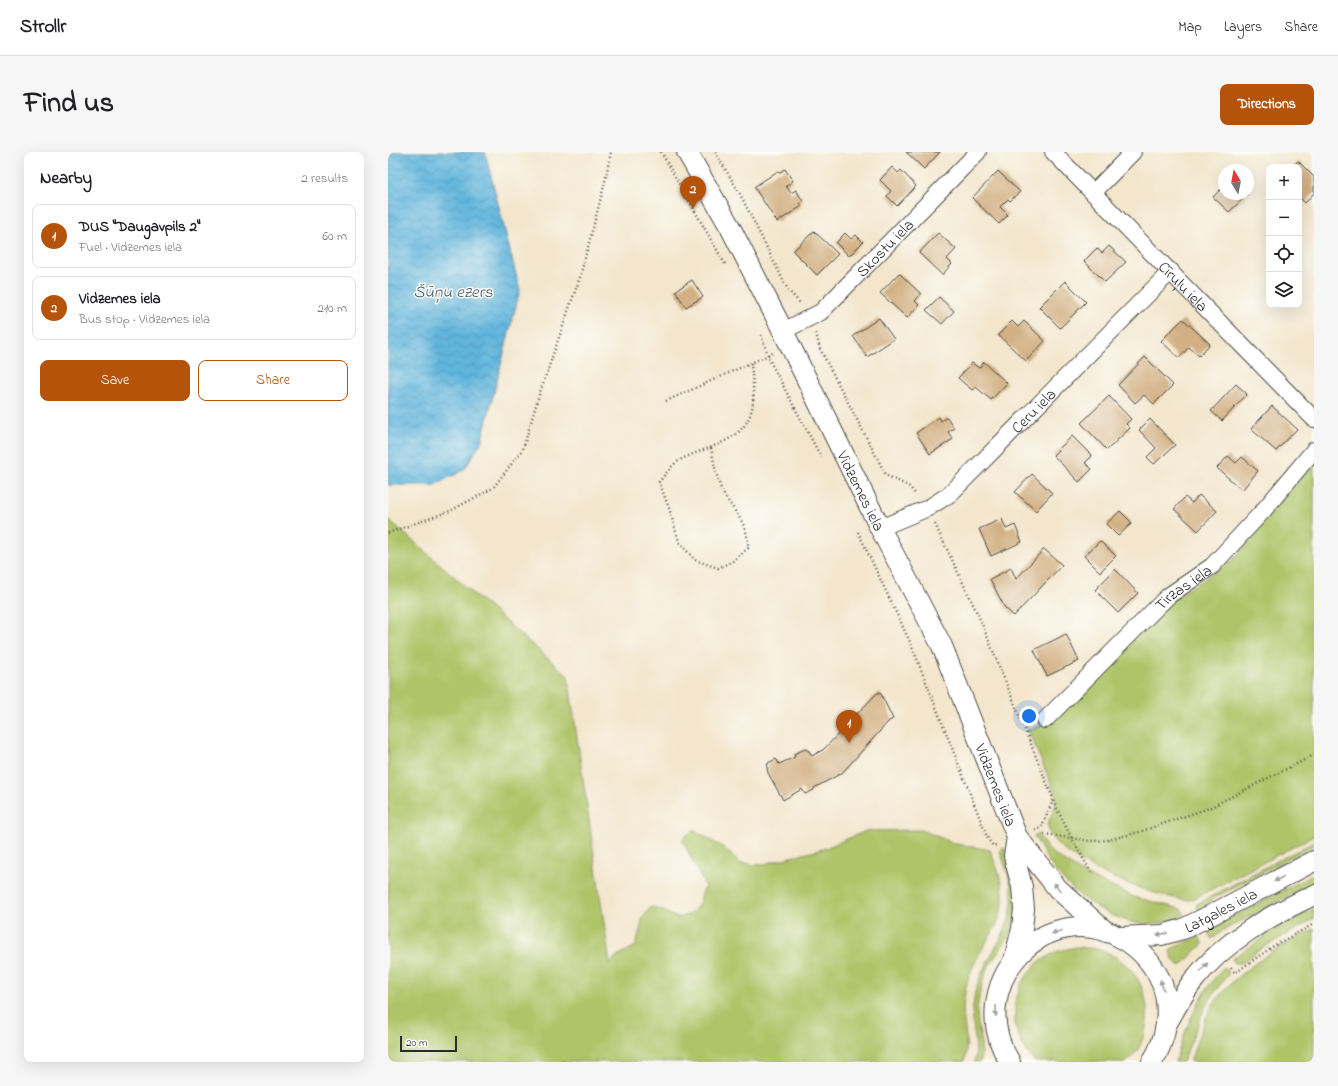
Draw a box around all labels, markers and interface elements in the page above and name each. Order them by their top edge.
text: Strollr [20,14,66,41]
text: Map [1178,17,1202,38]
text: Layers [1224,17,1262,38]
text: Share [1284,17,1318,38]
text: Find us [24,84,114,125]
button: Directions [1220,84,1314,125]
north arrow [1218,164,1254,200]
map controls [1266,164,1302,308]
button: + [1266,164,1302,200]
text: Nearby [40,166,92,191]
text: 2 results [301,169,348,188]
pin: 2 [680,176,706,209]
button: − [1266,200,1302,236]
street label: Skostu iela [851,214,920,284]
text: DUS "Daugavpils 2" [79,216,200,238]
text: 1 [52,227,56,246]
text: 60 m [322,227,347,246]
button: locate [1266,236,1302,272]
text: Fuel · Vidzemes iela [79,238,182,257]
street label: Cīruļu iela [1152,256,1213,318]
button: layers [1266,272,1302,308]
water label: Šūņu ezers [413,280,493,305]
text: Vidzemes iela [79,288,161,310]
text: 2 [51,299,57,318]
text: 210 m [317,299,347,318]
text: Bus stop · Vidzemes iela [79,310,210,329]
button: Save [40,360,190,401]
button: Share [198,360,348,401]
street label: Ceru iela [1006,384,1062,440]
street label: Vidzemes iela [829,446,890,536]
street label: Tirzas iela [1150,559,1217,617]
your location [1019,706,1039,726]
pin: 1 [836,710,862,743]
street label: Vidzemes iela [967,739,1022,830]
one-way arrow [1274,875,1285,882]
one-way arrow [1052,881,1061,892]
street label: Latgales iela [1181,883,1262,940]
one-way arrow [1050,929,1062,935]
one-way arrow [1156,931,1169,937]
one-way arrow [1200,962,1209,973]
one-way arrow [1158,978,1164,990]
one-way arrow [992,1005,999,1017]
scale bar [400,1034,457,1053]
text: 20 m [406,1035,428,1051]

